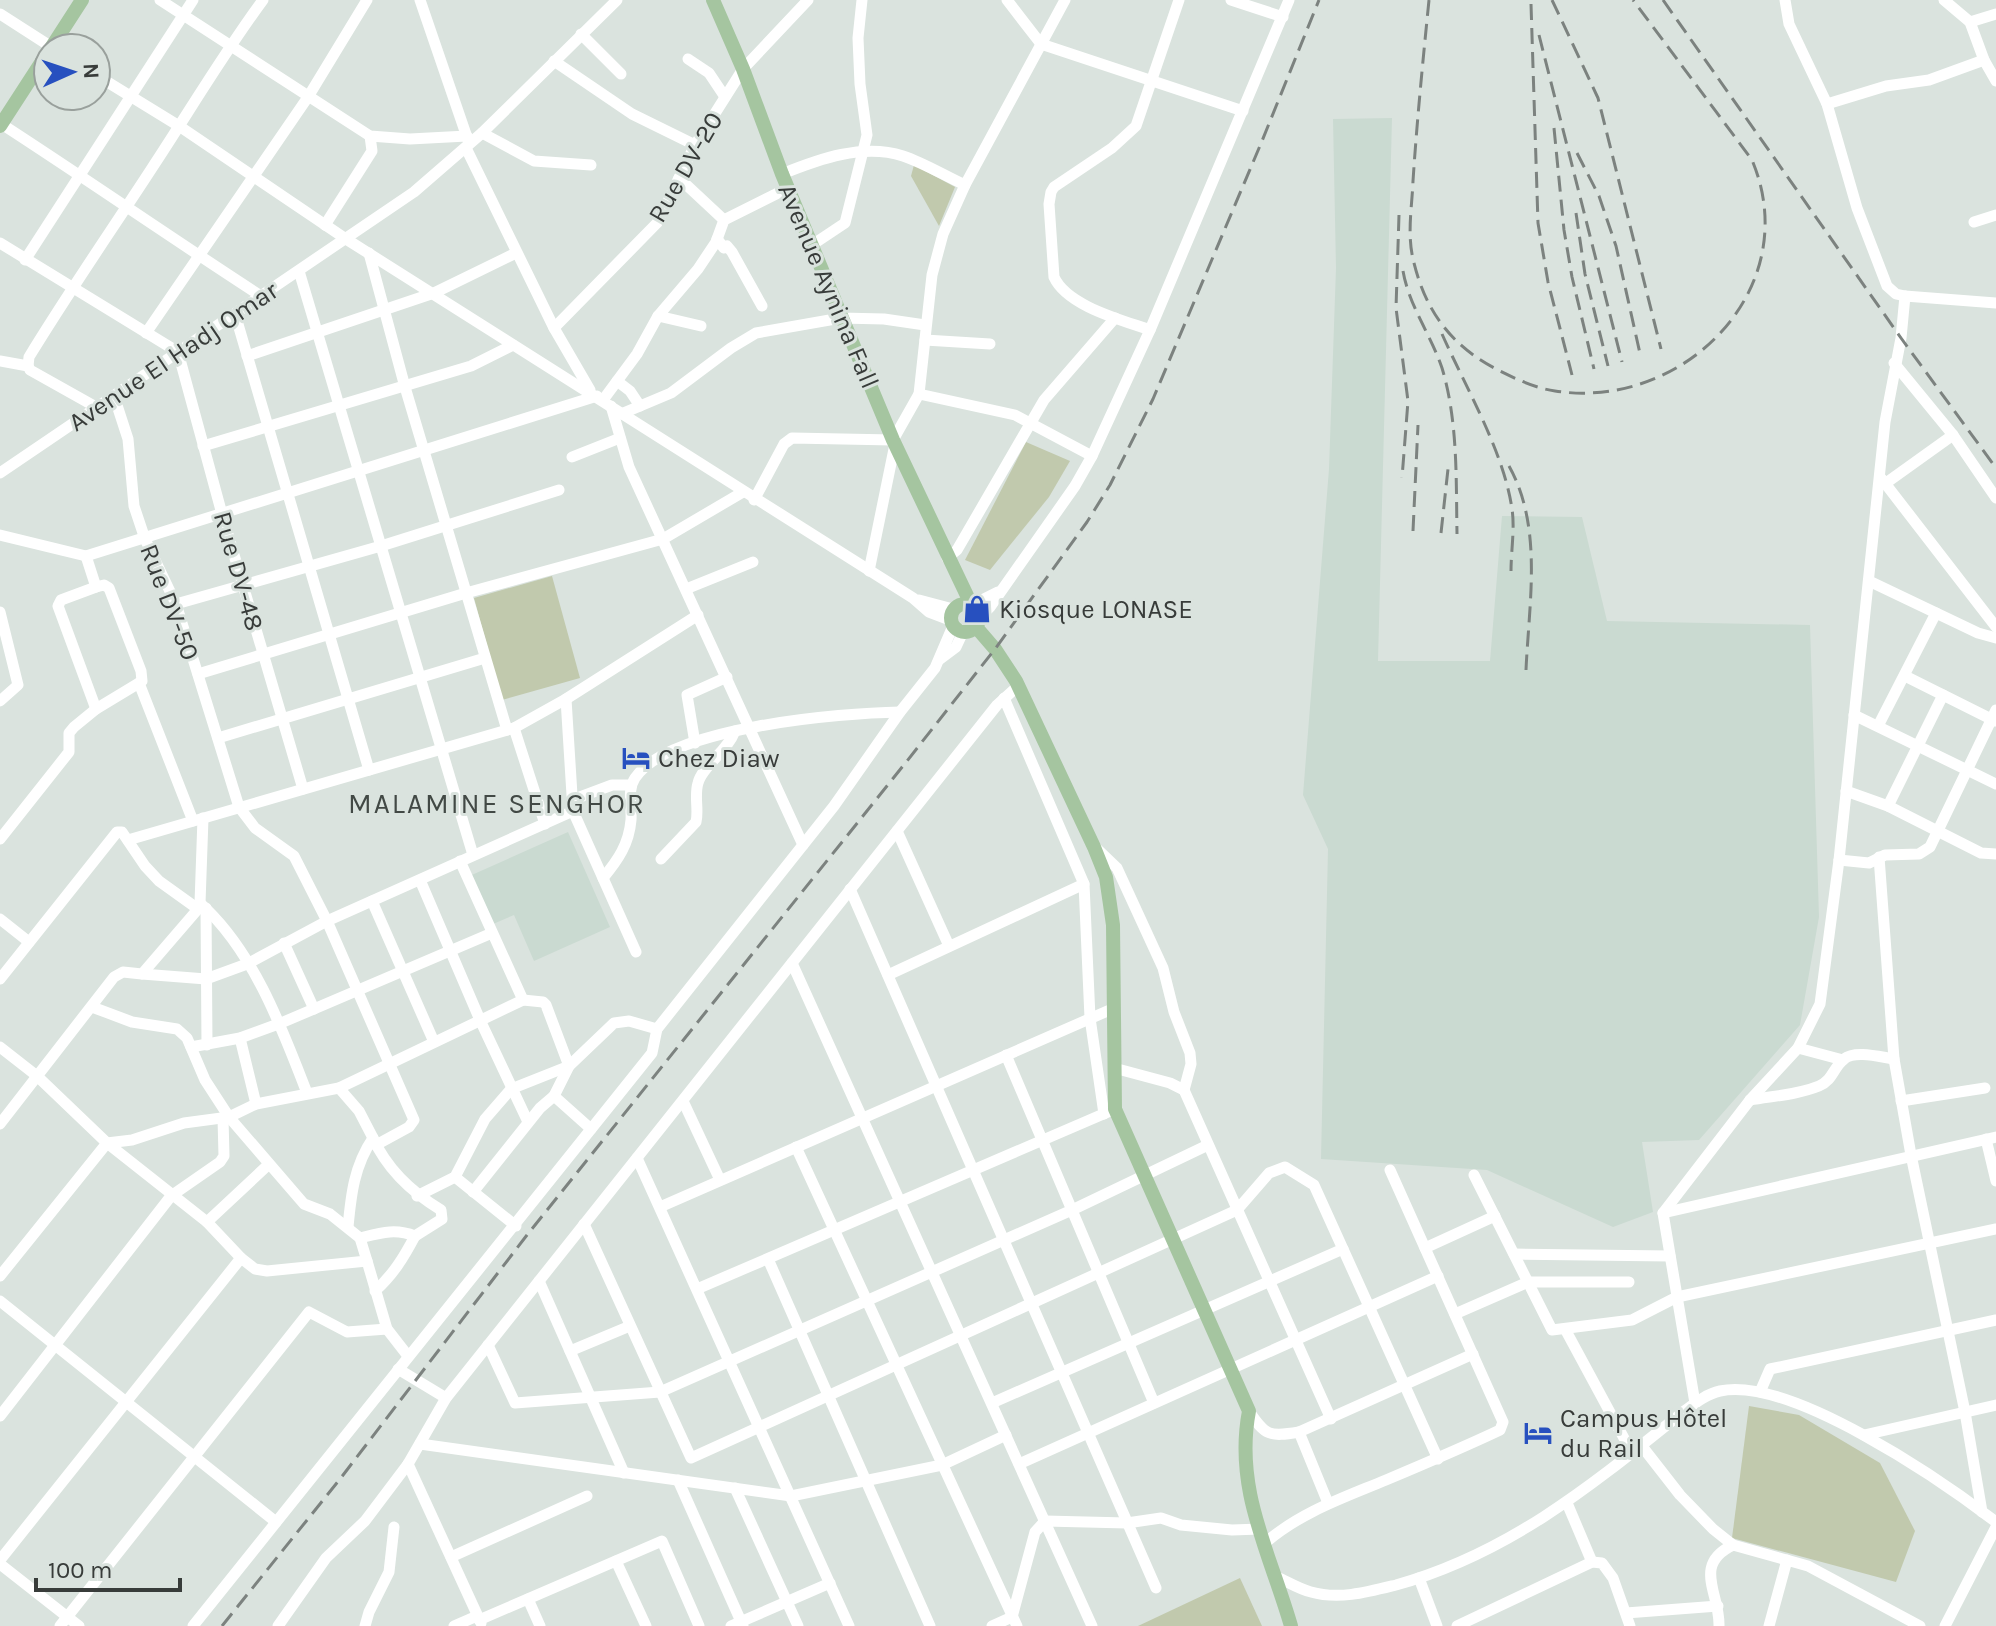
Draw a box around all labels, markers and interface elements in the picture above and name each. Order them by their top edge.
north arrow [32,32,112,112]
text: N [78,62,104,80]
street label: Rue DV-20 [641,106,729,228]
street label: Avenue Aynina Fall [771,179,886,393]
street label: Avenue El Hadj Omar [63,274,284,438]
street label: Rue DV-48 [207,508,270,634]
street label: Rue DV-50 [133,540,206,665]
shop icon: Kiosque LONASE [962,594,992,624]
place label: Kiosque LONASE [999,594,1193,625]
hotel icon: Chez Diaw [621,743,651,773]
place label: Chez Diaw [658,743,780,774]
district label: MALAMINE SENGHOR [348,787,646,820]
place label: Campus Hôtel du Rail [1560,1403,1727,1464]
hotel icon: Campus Hôtel du Rail [1523,1418,1553,1448]
scale bar [36,1542,180,1592]
text: 100 m [48,1556,113,1584]

